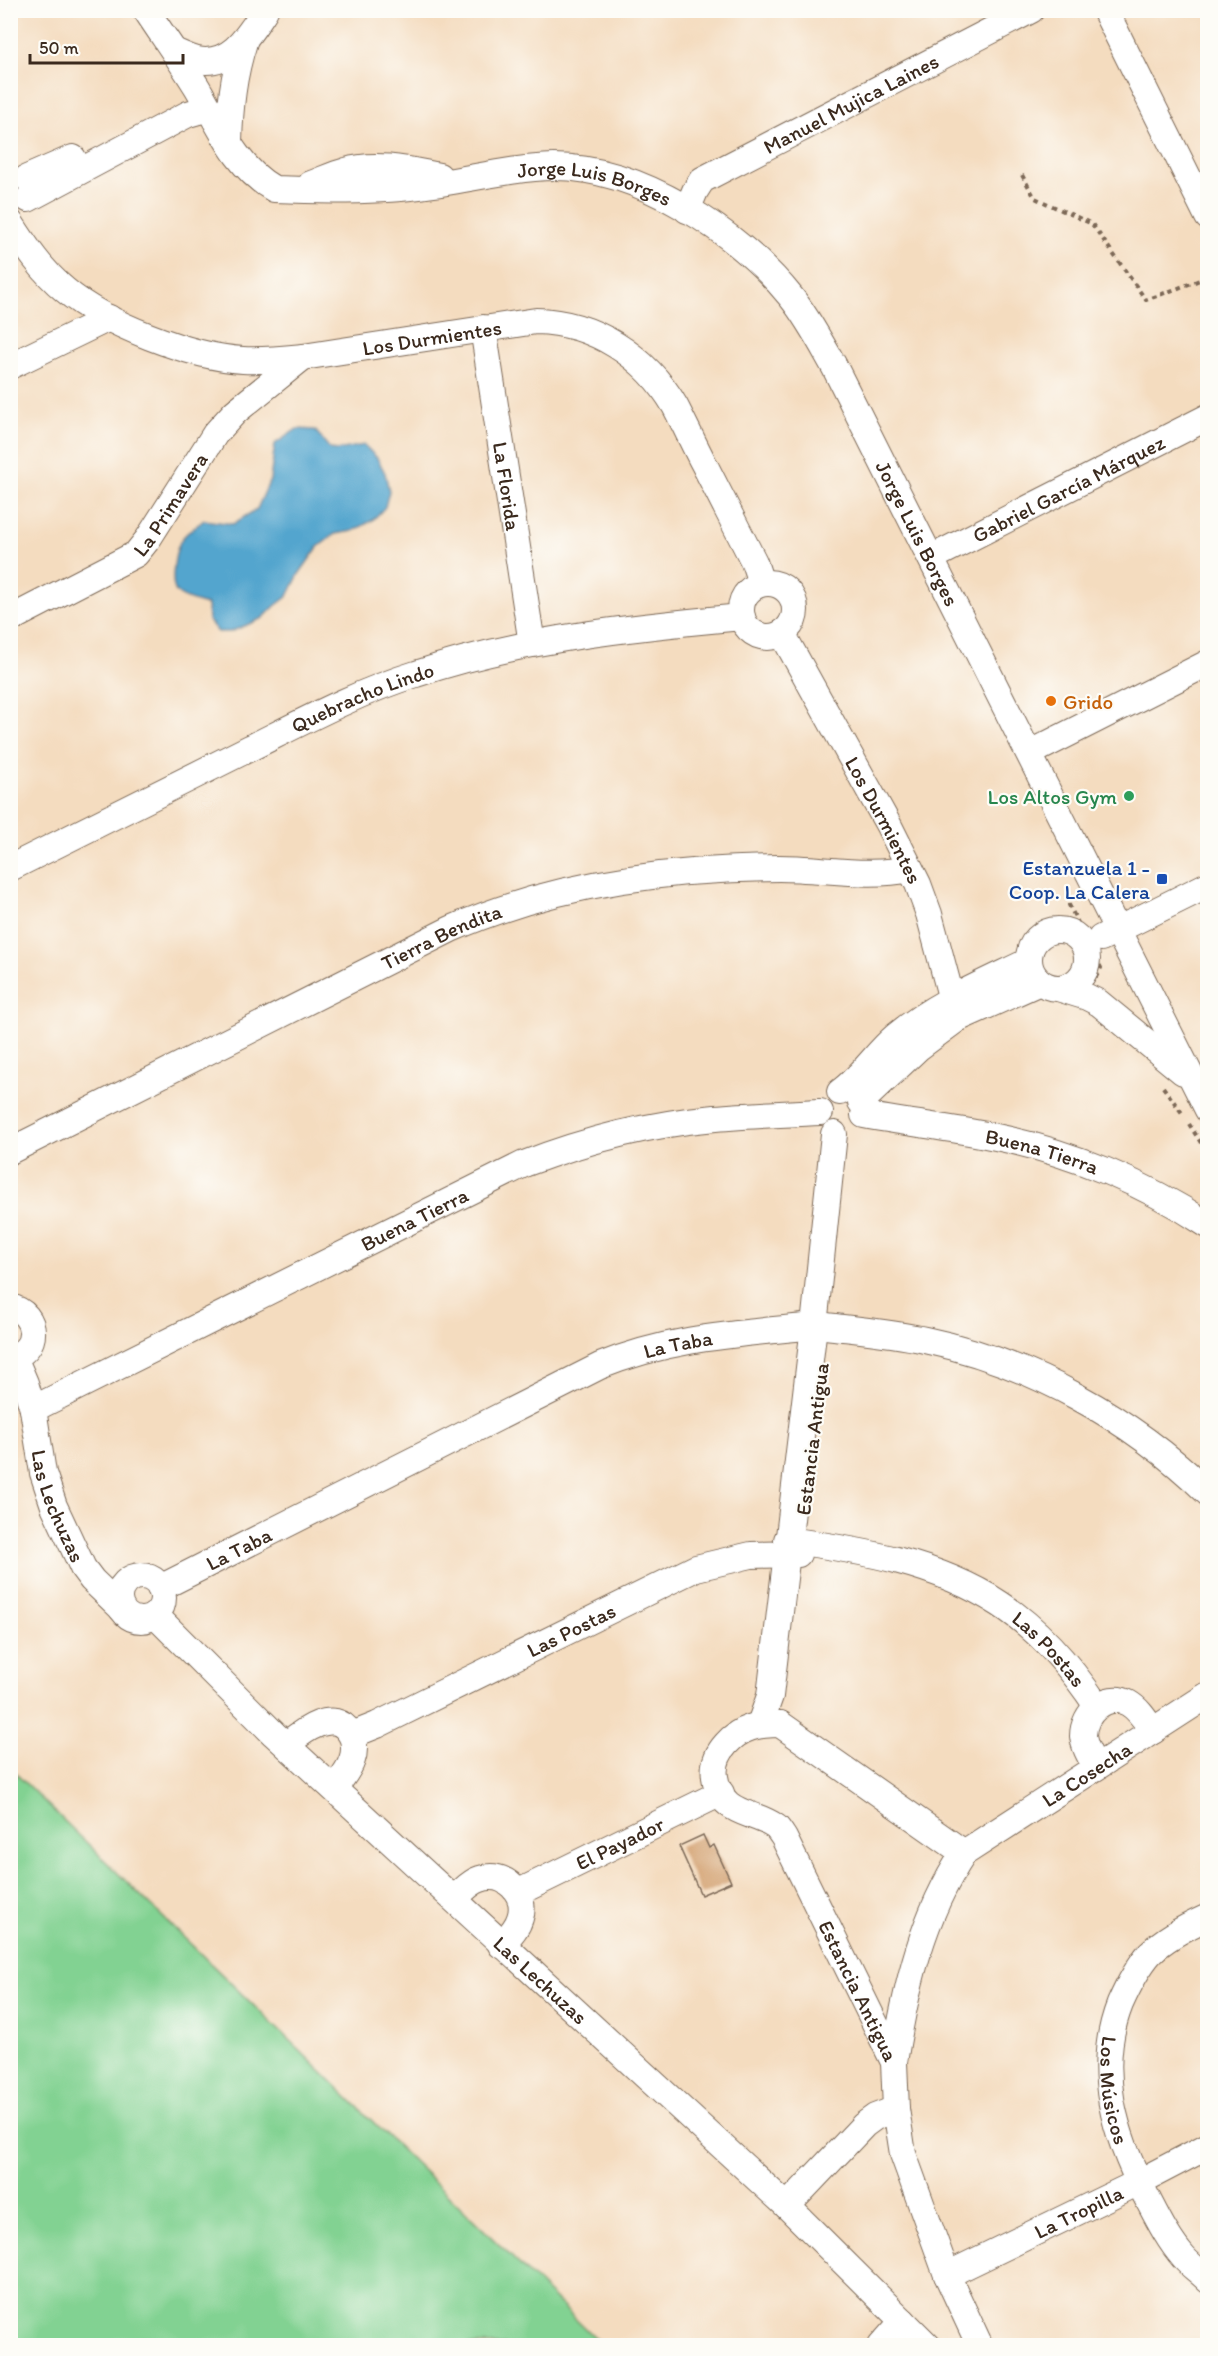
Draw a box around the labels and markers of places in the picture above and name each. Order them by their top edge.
place label: Grido [1063,689,1113,714]
marker: Grido [1044,694,1058,708]
place label: Los Altos Gym [988,784,1117,809]
marker: Los Altos Gym [1122,789,1136,803]
place label: Estanzuela 1 - Coop. La Calera [1009,855,1150,904]
marker: Estanzuela 1 - Coop. La Calera [1155,872,1169,886]

